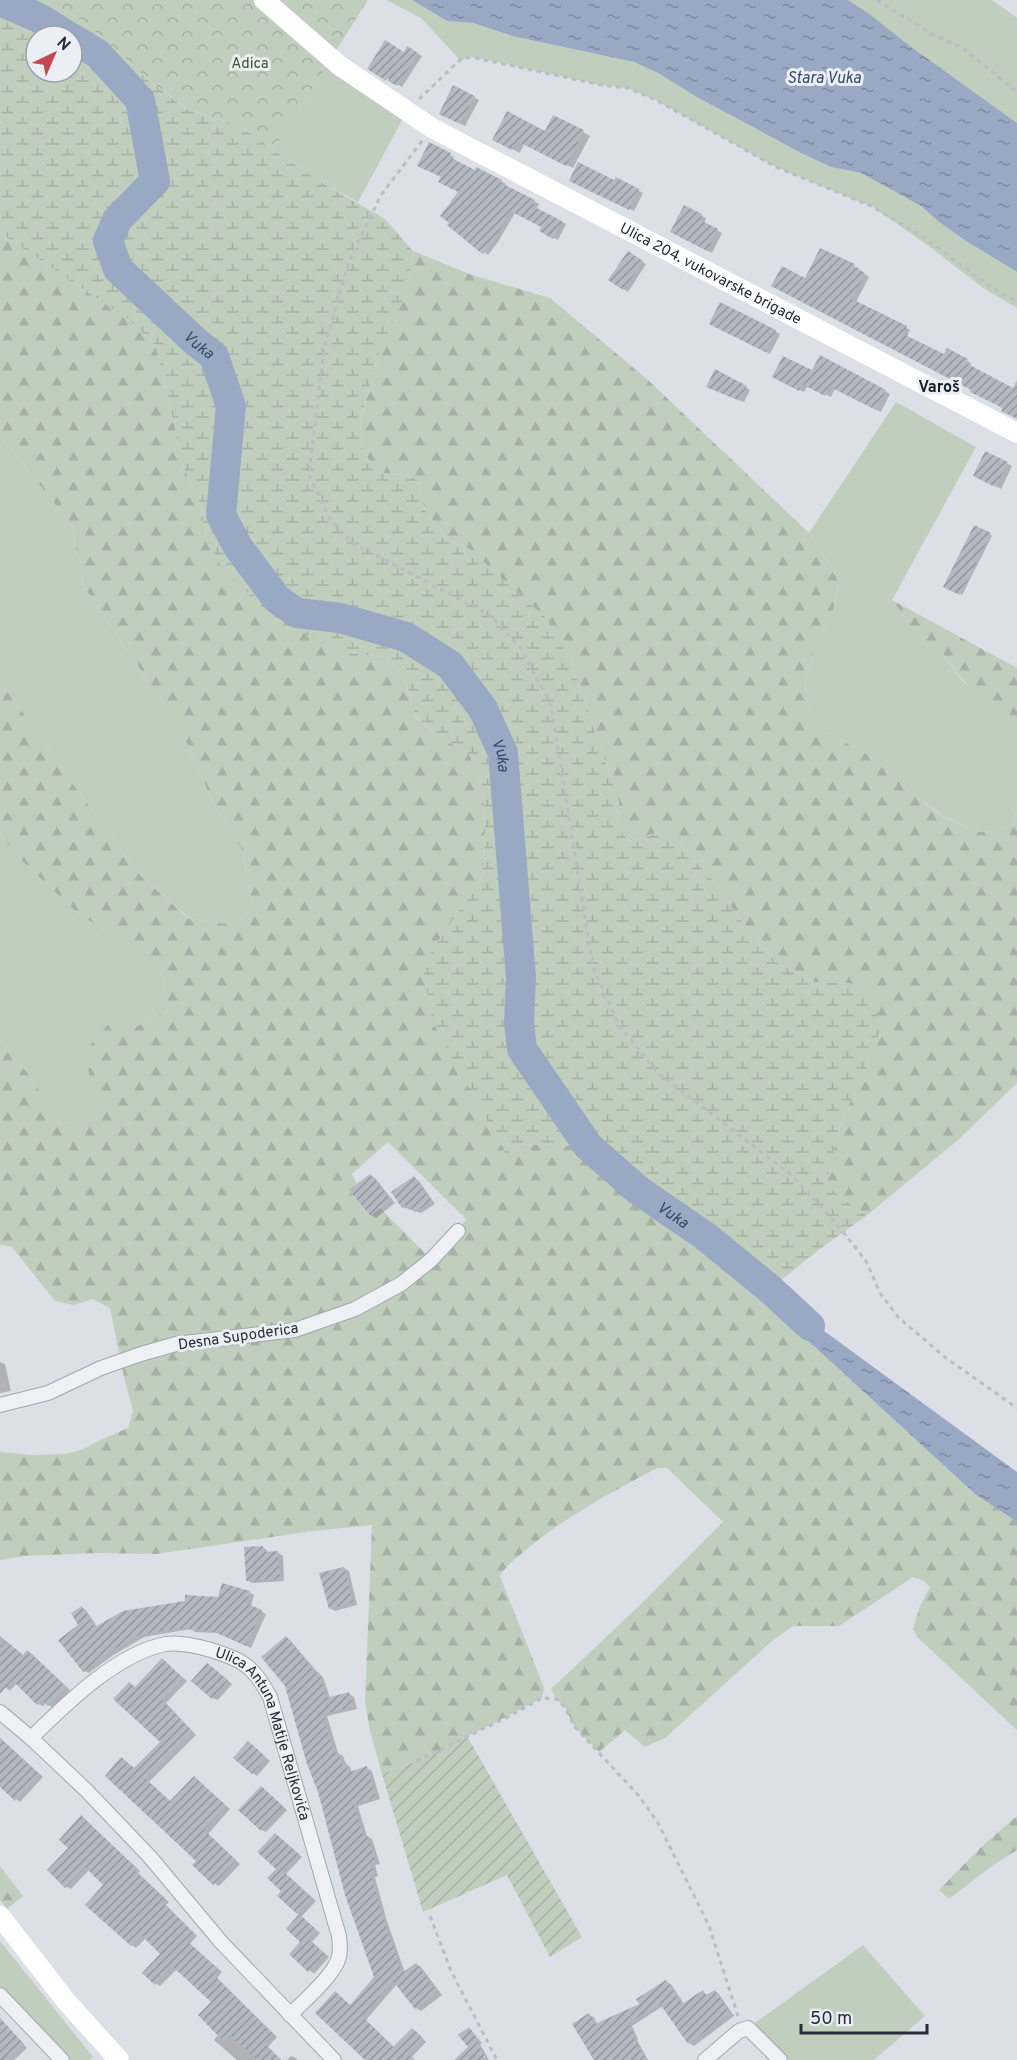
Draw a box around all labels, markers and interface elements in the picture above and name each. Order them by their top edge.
north arrow [24,24,84,84]
text: N [52,33,74,56]
park label: Adica [231,55,269,74]
water label: Stara Vuka [787,69,862,89]
street label: Ulica 204. vukovarske brigade [616,219,804,330]
water label: Vuka [178,327,218,365]
district label: Varoš [918,378,960,398]
water label: Vuka [486,736,513,774]
water label: Vuka [652,1198,693,1234]
street label: Desna Supoderica [177,1320,300,1355]
street label: Ulica Antuna Matije Reljkovića [212,1644,313,1823]
scale bar [801,1997,927,2035]
text: 50 m [810,2008,852,2031]

